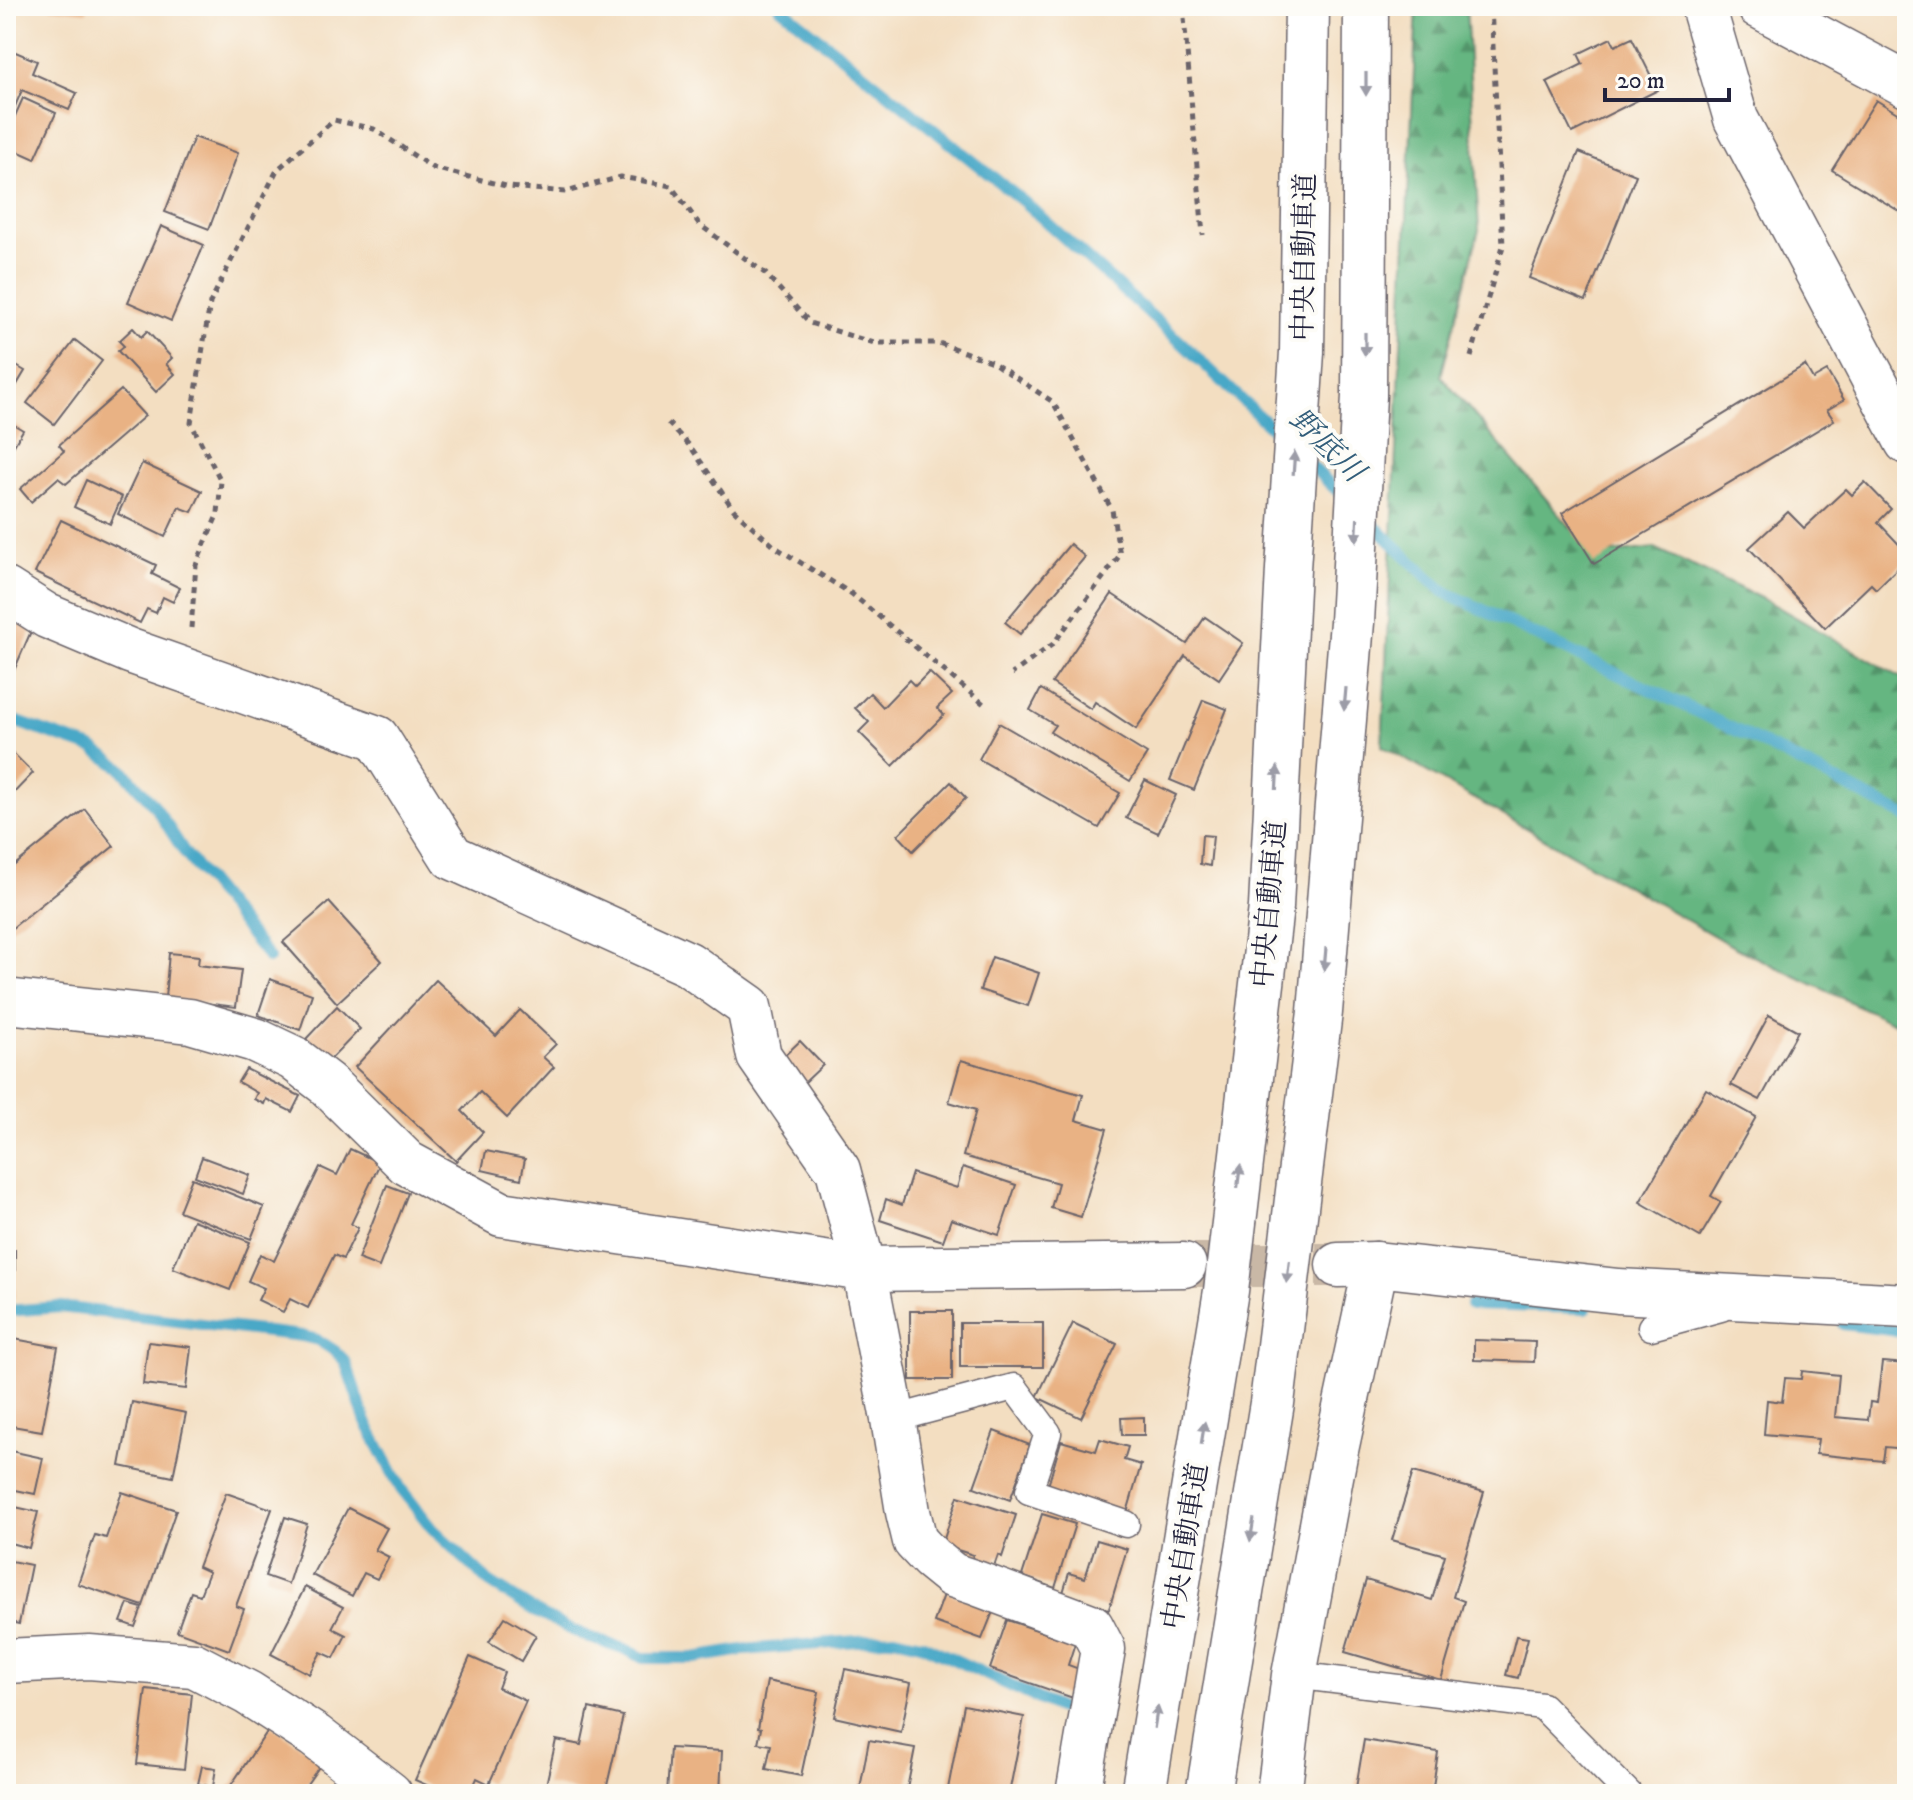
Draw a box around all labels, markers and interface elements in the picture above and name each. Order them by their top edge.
scale bar [1605,52,1729,102]
text: 20 m [1617,66,1665,96]
one-way arrow [1360,72,1372,97]
street label: 中央自動車道 [1286,173,1323,341]
one-way arrow [1359,332,1371,357]
water label: 野底川 [1281,402,1373,493]
one-way arrow [1288,450,1301,475]
one-way arrow [1350,518,1363,543]
one-way arrow [1338,687,1351,712]
one-way arrow [1271,765,1284,790]
street label: 中央自動車道 [1245,819,1294,989]
one-way arrow [1318,947,1331,972]
one-way arrow [1233,1163,1246,1188]
one-way arrow [1282,1260,1295,1285]
one-way arrow [1197,1420,1209,1445]
street label: 中央自動車道 [1155,1461,1216,1632]
one-way arrow [1245,1518,1257,1543]
one-way arrow [1151,1704,1163,1729]

